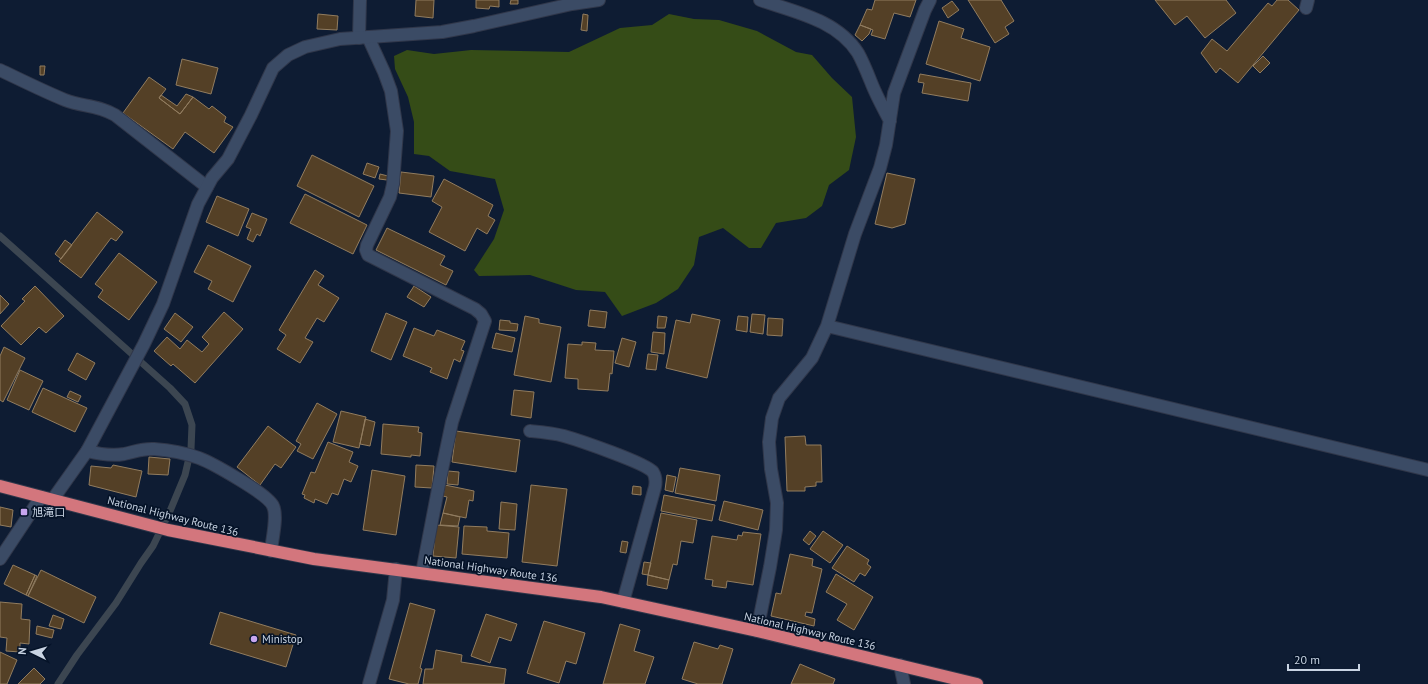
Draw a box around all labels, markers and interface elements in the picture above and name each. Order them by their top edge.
street label: National Highway Route 136 [106,493,240,539]
place label: 旭滝口 [32,505,65,519]
marker: 旭滝口 [19,507,29,517]
street label: National Highway Route 136 [423,553,559,585]
street label: National Highway Route 136 [743,609,877,653]
north arrow [12,632,52,672]
place label: Ministop [262,632,303,646]
marker: Ministop [249,634,259,644]
scale bar [1288,646,1359,672]
text: N [15,647,29,655]
text: 20 m [1294,652,1320,667]

